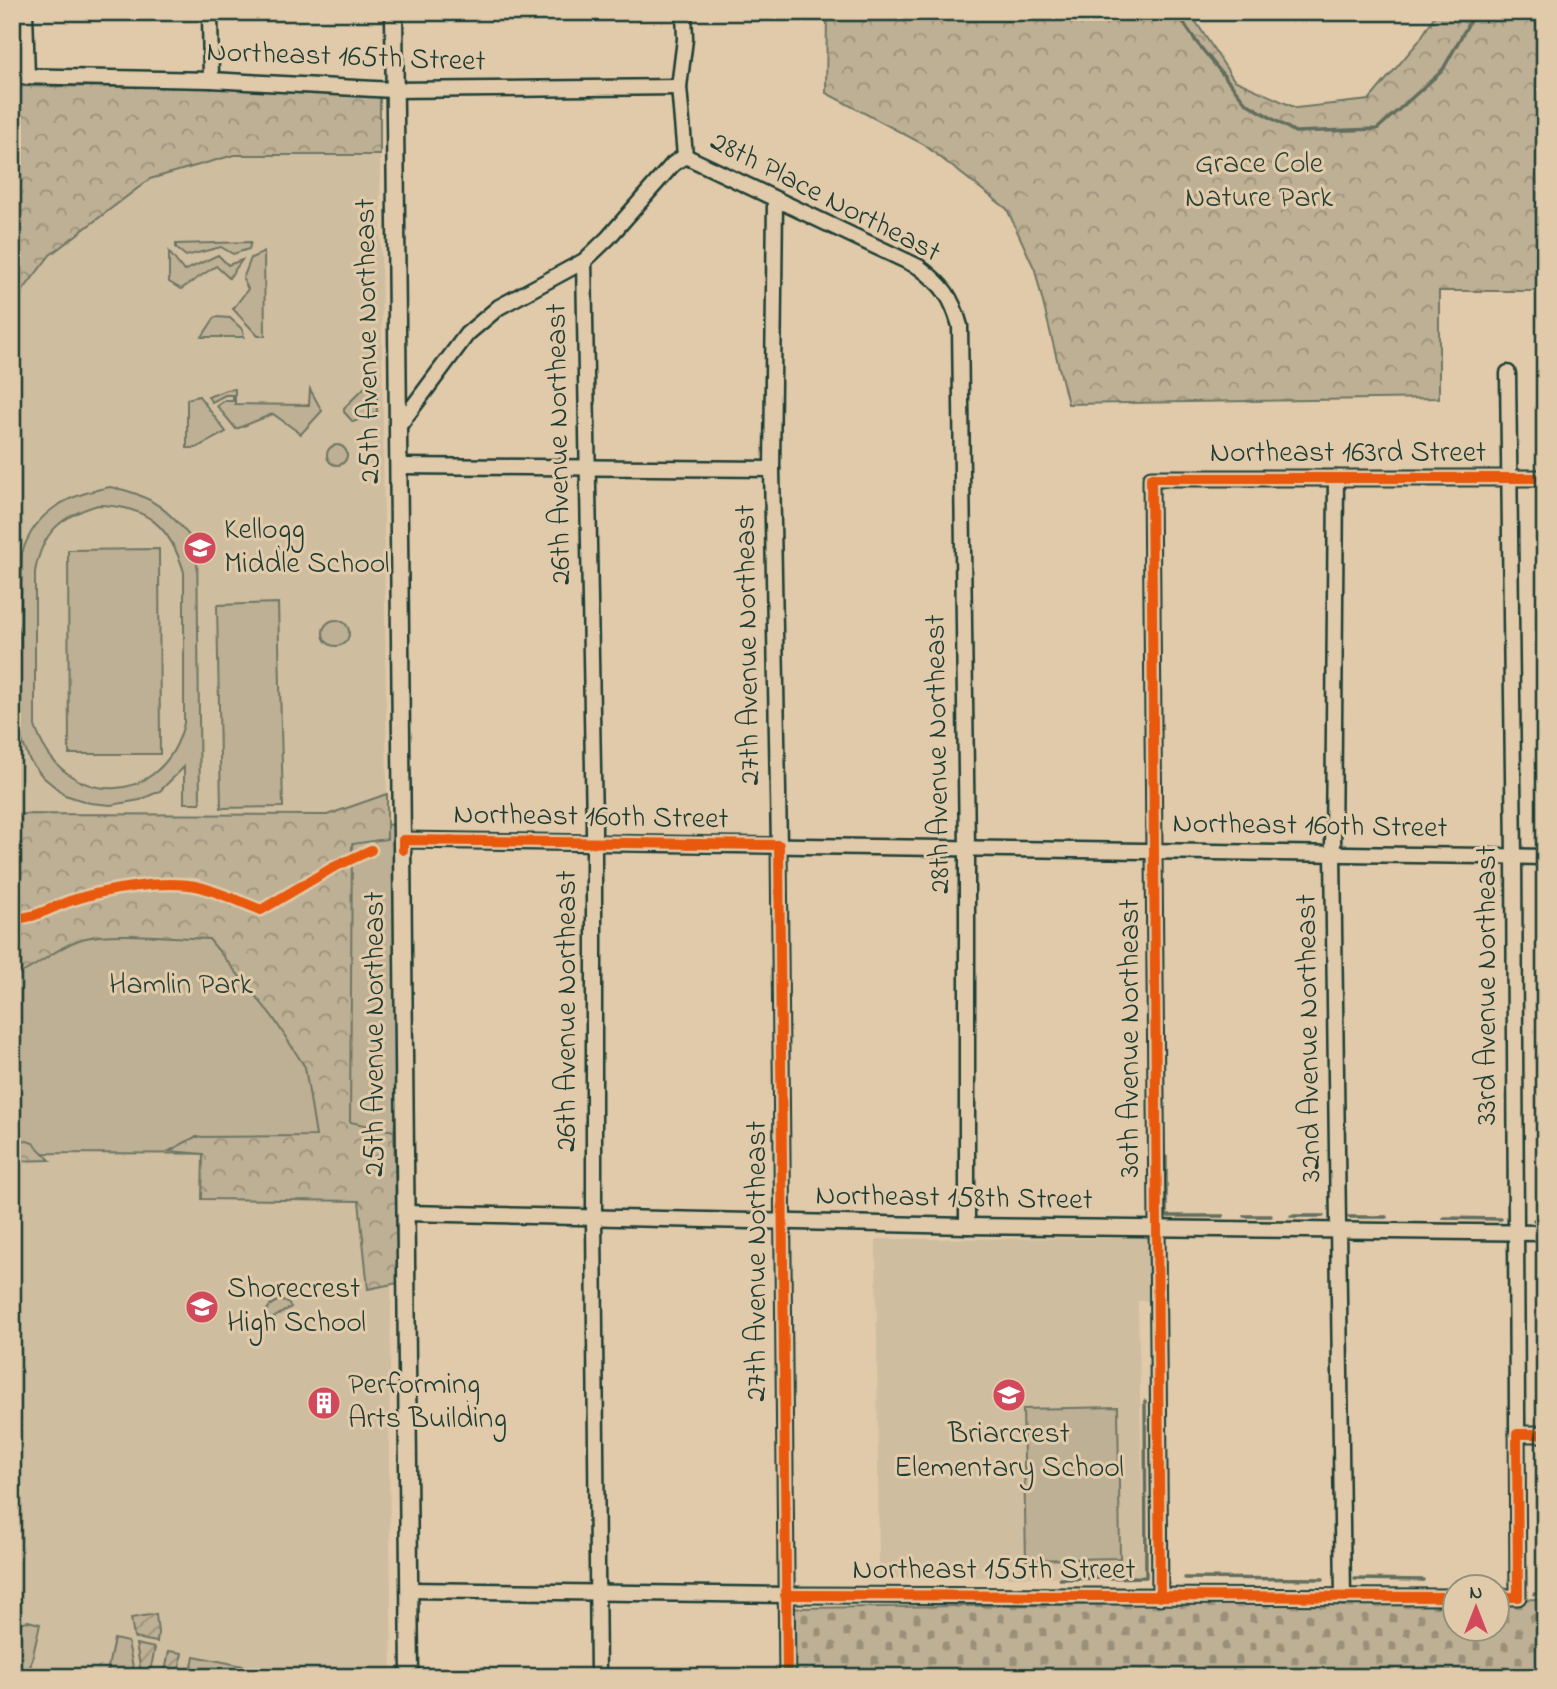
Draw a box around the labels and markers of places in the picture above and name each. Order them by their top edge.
place label: Kellogg Middle School [224,509,389,587]
school or university icon: Kellogg Middle School [181,529,219,567]
place label: Shorecrest High School [227,1268,366,1346]
school or university icon: Shorecrest High School [183,1288,221,1326]
place label: Performing Arts Building [348,1364,507,1442]
school or university icon: Briarcrest Elementary School [990,1376,1028,1414]
building icon: Performing Arts Building [305,1384,343,1422]
place label: Briarcrest Elementary School [894,1413,1124,1491]

